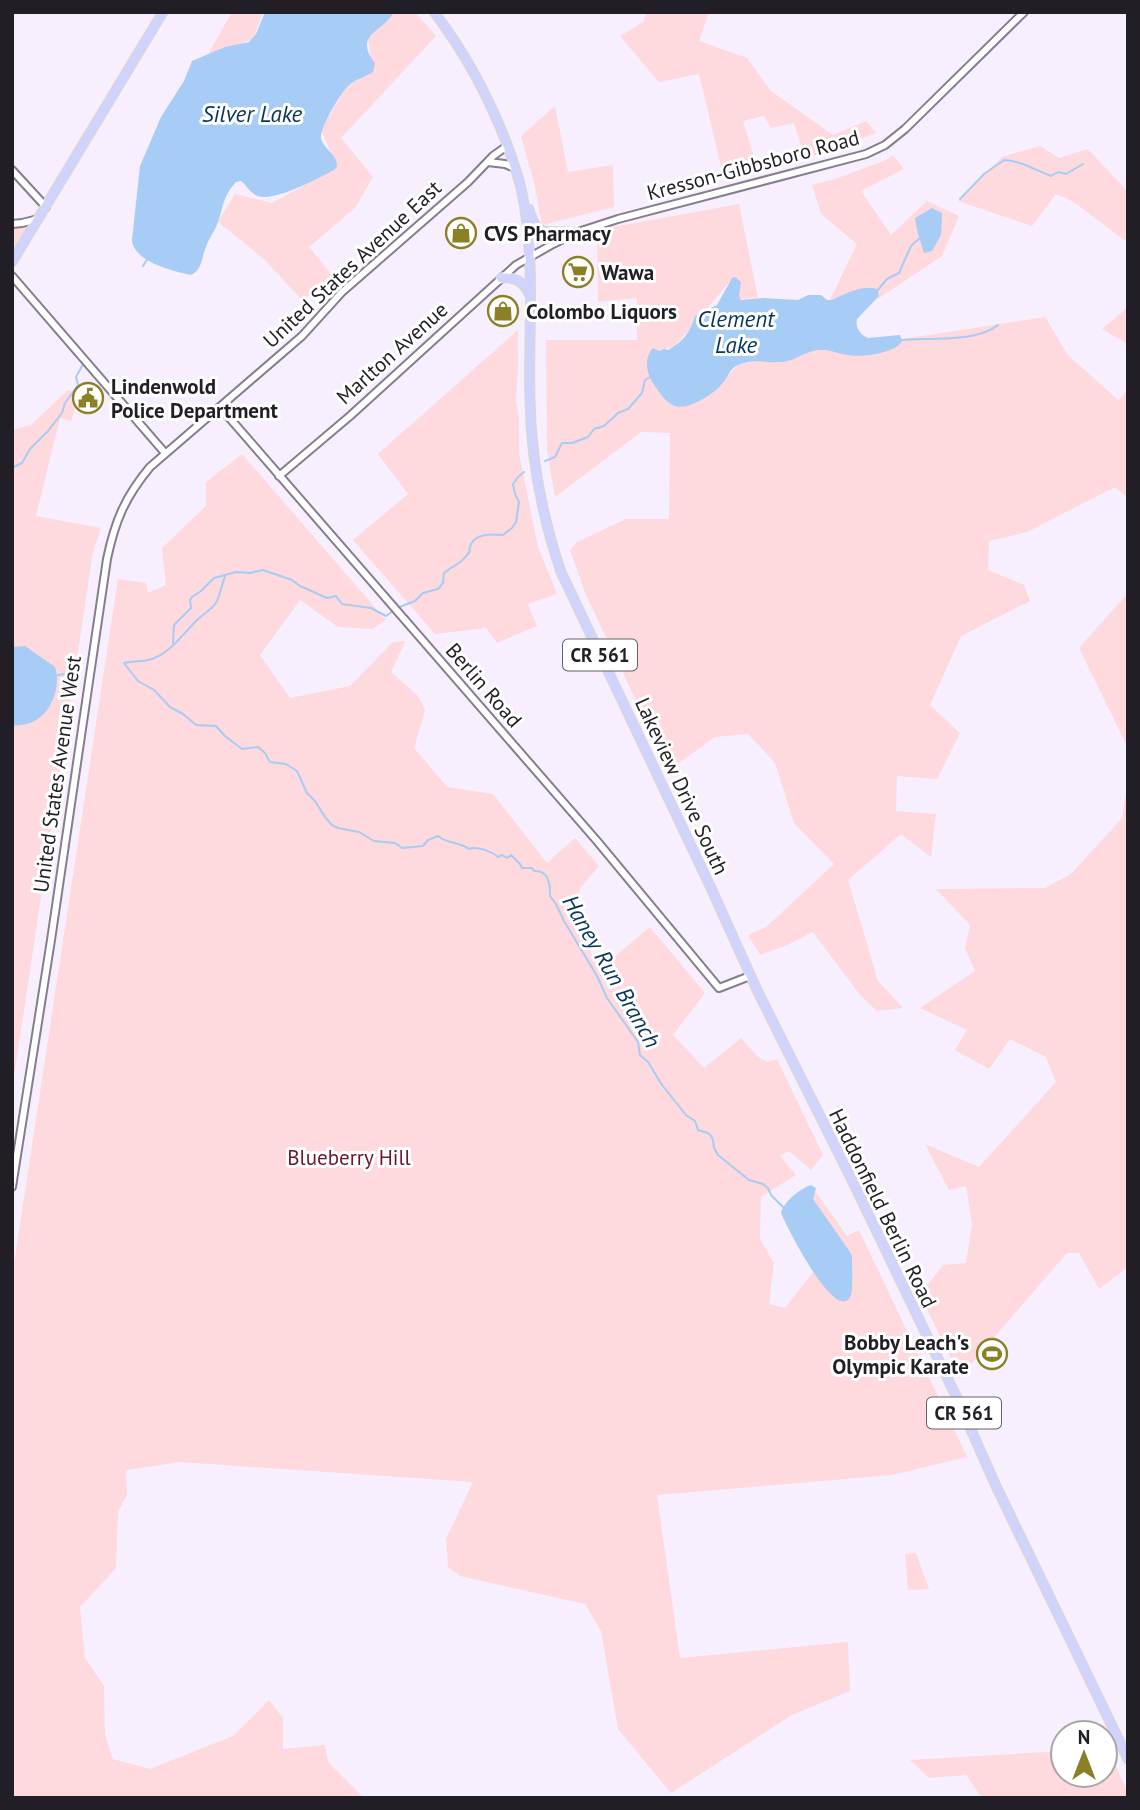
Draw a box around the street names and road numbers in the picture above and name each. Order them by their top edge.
street label: Kresson-Gibbsboro Road [644,124,862,206]
street label: United States Avenue East [257,174,447,354]
street label: Marlton Avenue [331,296,453,410]
street label: Berlin Road [440,637,528,733]
road number: CR 561 [563,640,637,670]
street label: United States Avenue West [27,654,87,894]
street label: Lakeview Drive South [629,693,735,879]
street label: Haddonfield Berlin Road [823,1104,943,1312]
road number: CR 561 [927,1398,1001,1428]

